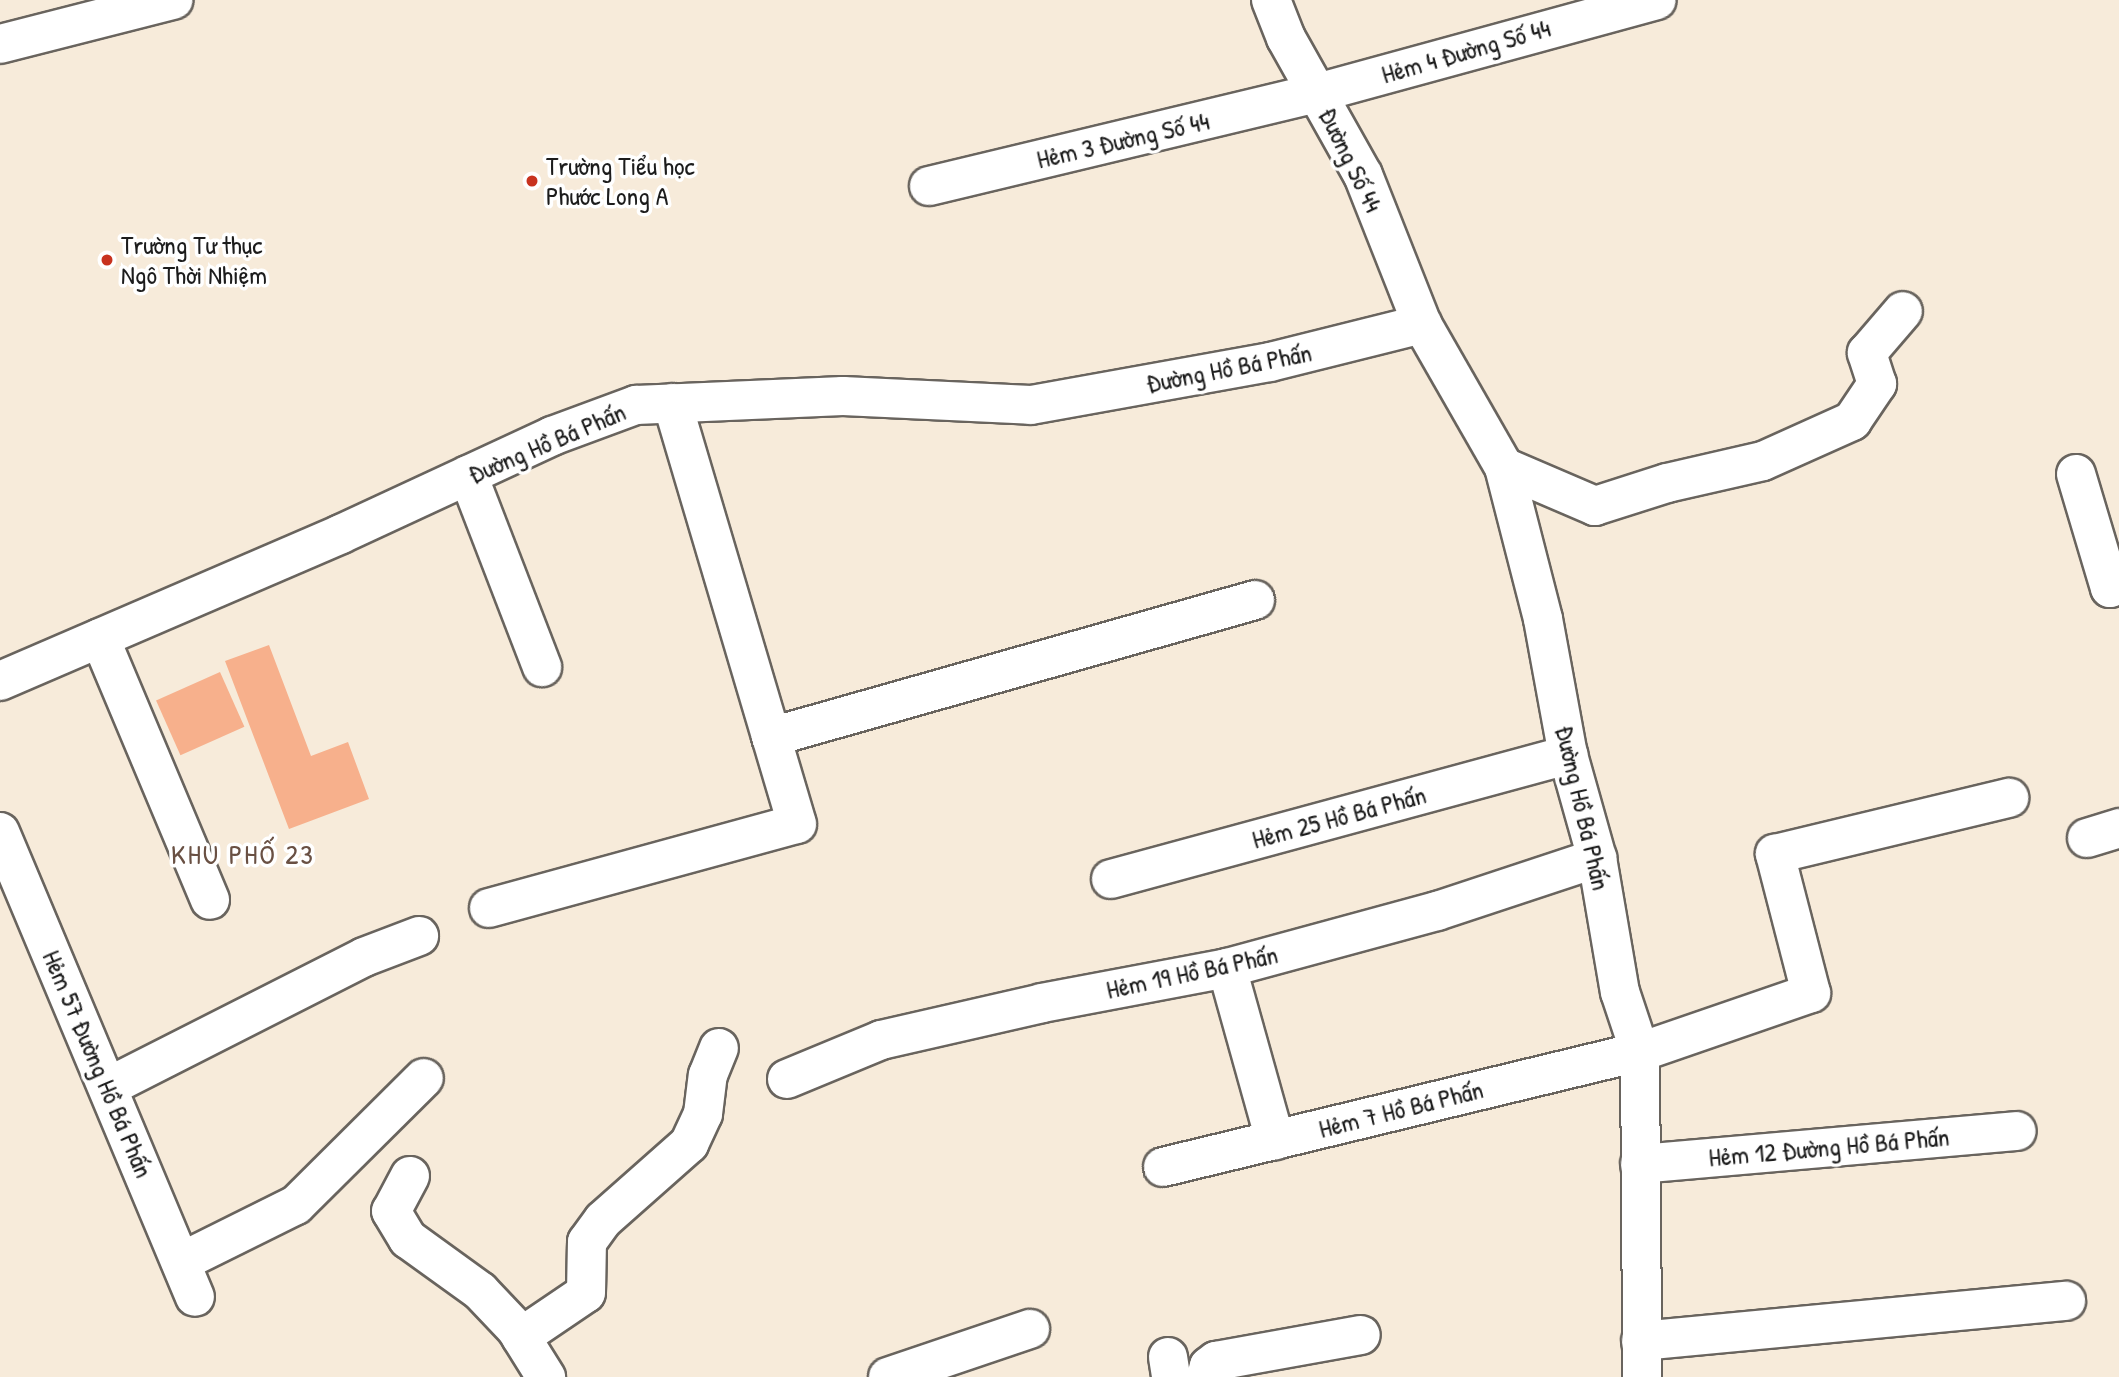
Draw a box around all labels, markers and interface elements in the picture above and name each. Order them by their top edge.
street label: Hẻm 4 Đường Số 44 [1378,12,1554,90]
street label: Đường Số 44 [1312,103,1390,217]
street label: Hẻm 3 Đường Số 44 [1034,105,1212,175]
place label: Trường Tiểu học Phước Long A [546,150,695,212]
marker: Trường Tiểu học Phước Long A [524,173,540,189]
place label: Trường Tư thục Ngô Thời Nhiệm [121,229,267,290]
marker: Trường Tư thục Ngô Thời Nhiệm [99,252,115,268]
street label: Đường Hồ Bá Phấn [1144,337,1314,399]
street label: Đường Hồ Bá Phấn [464,396,630,490]
street label: Đường Hồ Bá Phấn [1549,723,1617,893]
street label: Hẻm 25 Hồ Bá Phấn [1249,779,1429,855]
district label: KHU PHỐ 23 [172,837,314,871]
street label: Hẻm 19 Hồ Bá Phấn [1103,939,1281,1005]
street label: Hẻm 57 Đường Hồ Bá Phấn [36,946,160,1182]
street label: Hẻm 7 Hồ Bá Phấn [1316,1073,1486,1145]
street label: Hẻm 12 Đường Hồ Bá Phấn [1707,1121,1951,1173]

